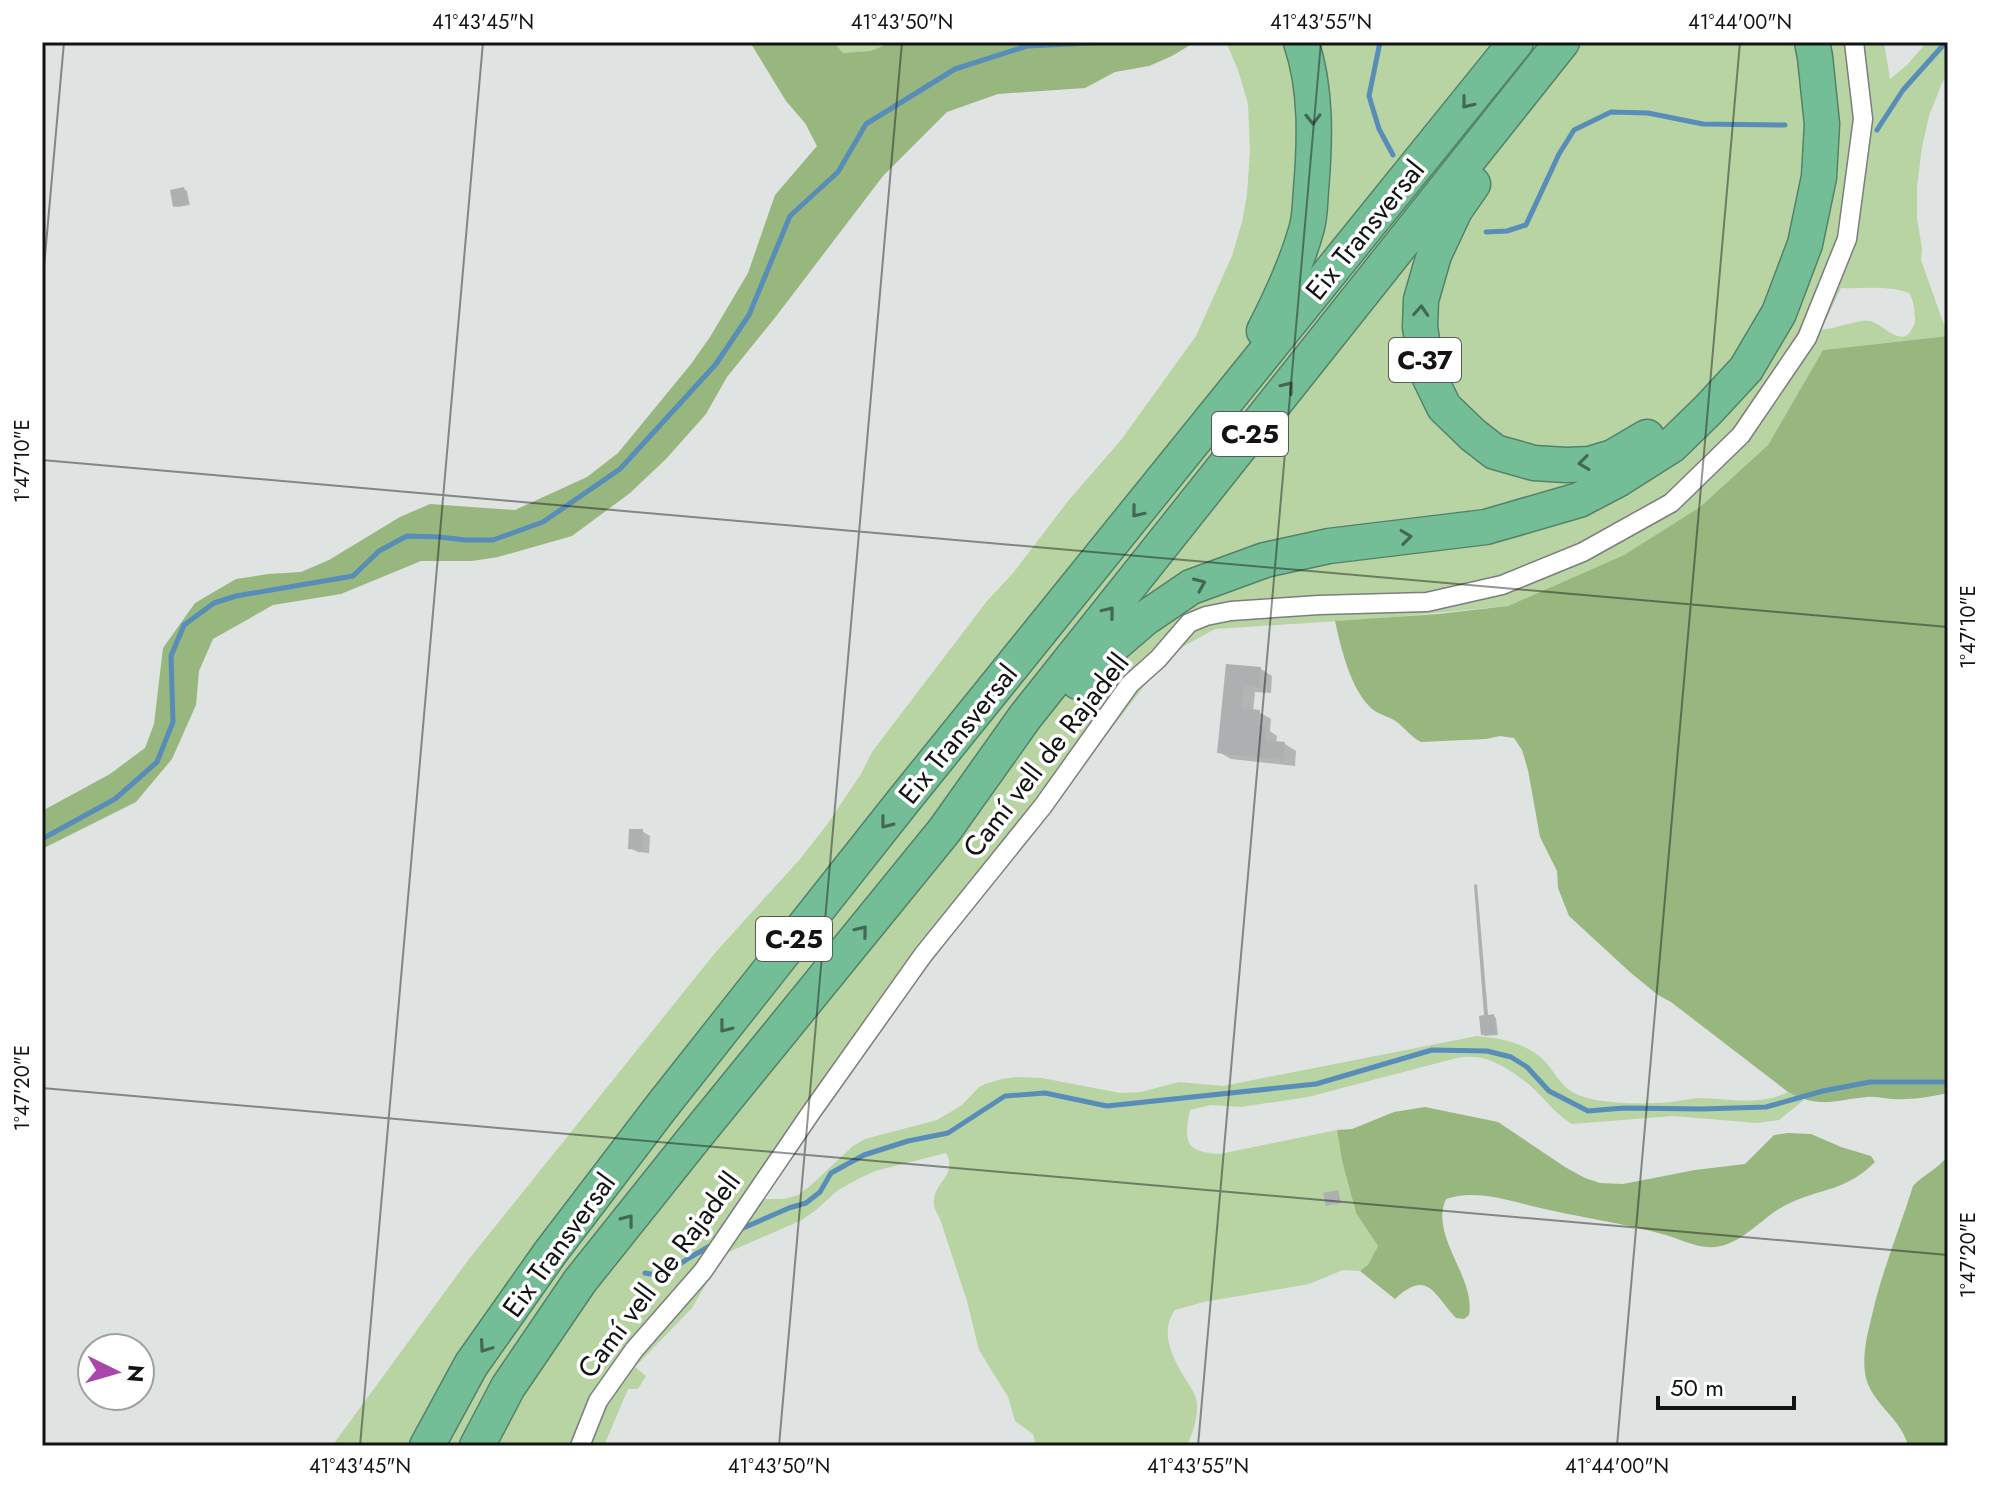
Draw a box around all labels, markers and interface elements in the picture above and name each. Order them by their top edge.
text: 41°43'45"N [432,8,534,37]
text: 41°43'50"N [851,8,953,37]
text: 41°43'55"N [1270,8,1372,37]
text: 41°44'00"N [1688,8,1792,37]
one-way arrow [1462,94,1476,109]
one-way arrow [1305,113,1322,125]
street label: Eix Transversal [1296,151,1434,309]
one-way arrow [1412,304,1429,317]
road number: C-37 [1389,338,1461,382]
one-way arrow [1278,382,1293,396]
road number: C-25 [1212,412,1288,456]
text: 1°47'10"E [8,419,37,503]
one-way arrow [1578,455,1591,472]
one-way arrow [1133,503,1147,518]
one-way arrow [1399,529,1413,546]
one-way arrow [1192,578,1206,594]
text: 1°47'10"E [1954,585,1983,669]
one-way arrow [1099,606,1113,621]
street label: Camí vell de Rajadell [953,644,1139,866]
street label: Eix Transversal [889,655,1027,813]
one-way arrow [881,814,896,828]
road number: C-25 [756,917,832,961]
one-way arrow [853,925,867,940]
one-way arrow [720,1018,734,1033]
text: 1°47'20"E [8,1045,37,1131]
street label: Camí vell de Rajadell [568,1163,750,1387]
street label: Eix Transversal [493,1164,625,1326]
text: 1°47'20"E [1954,1212,1983,1298]
one-way arrow [619,1214,633,1229]
north arrow [76,1332,156,1412]
one-way arrow [480,1338,494,1352]
scale bar [1658,1360,1794,1410]
text: N [119,1364,153,1384]
text: 50 m [1670,1370,1724,1405]
text: 41°43'45"N [309,1452,411,1481]
text: 41°43'50"N [728,1452,830,1481]
text: 41°43'55"N [1147,1452,1249,1481]
text: 41°44'00"N [1565,1452,1669,1481]

